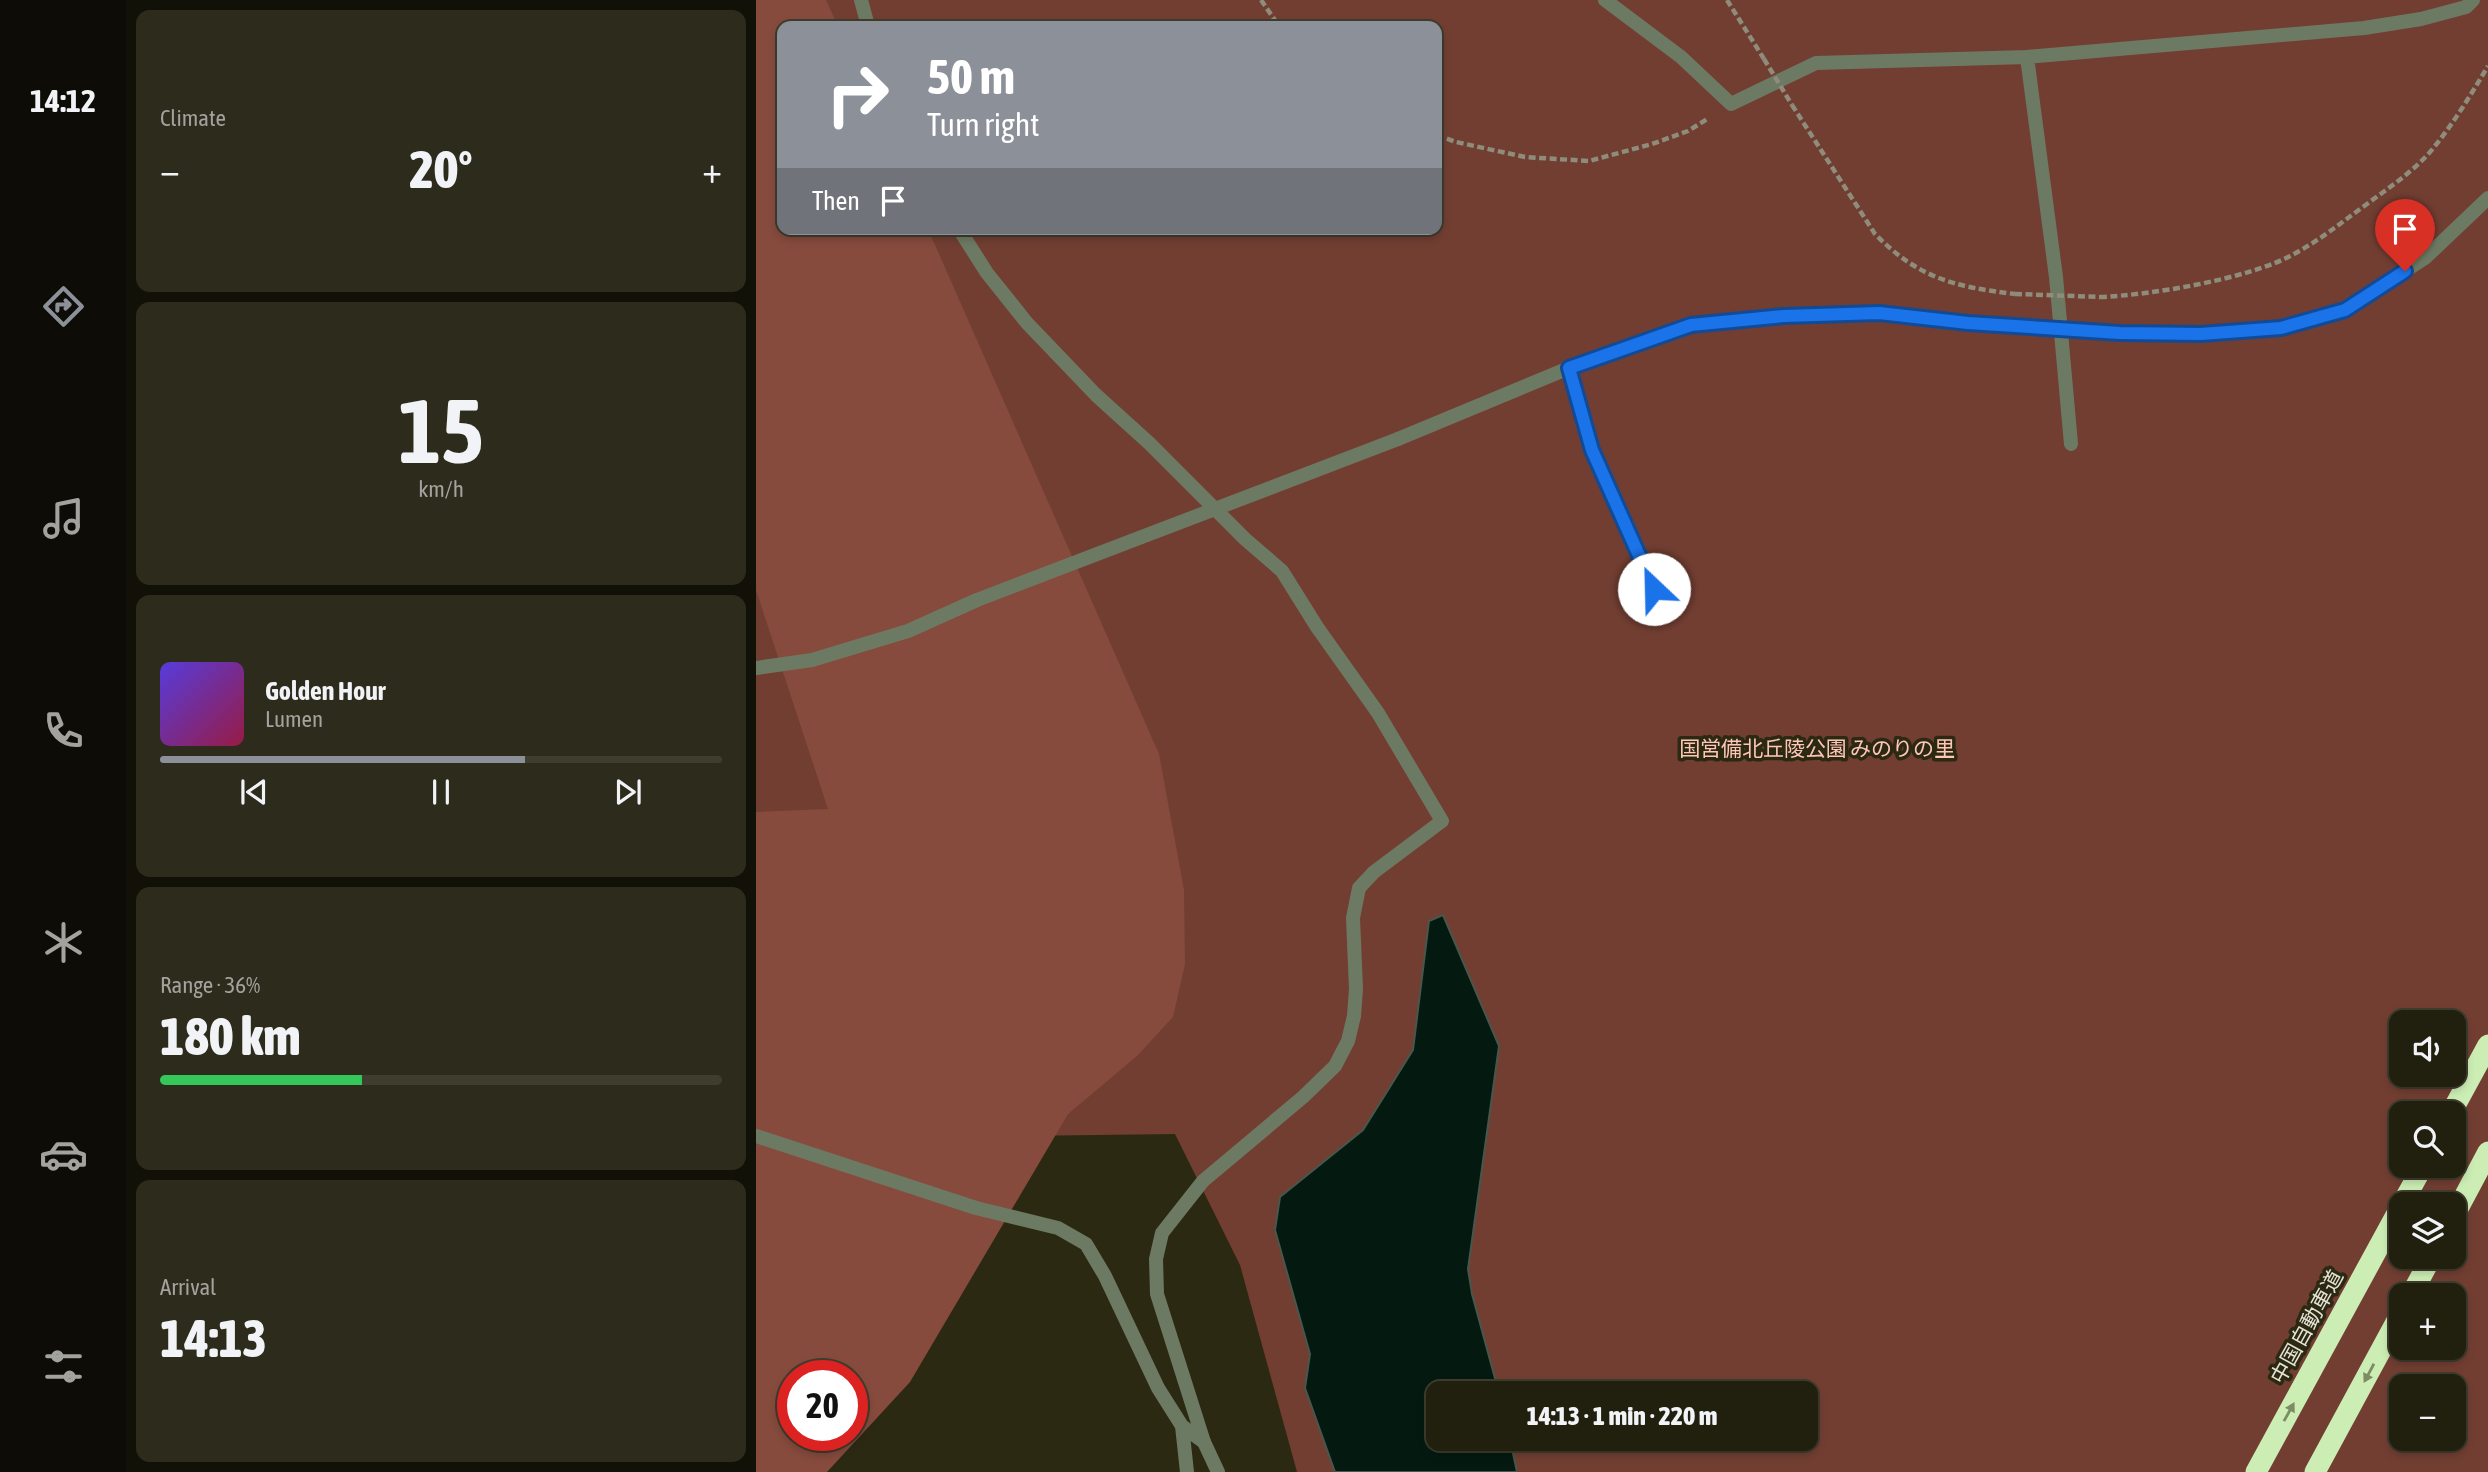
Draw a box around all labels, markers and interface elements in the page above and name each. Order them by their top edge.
text: 50 m [927,48,1015,104]
icon: right [812,49,903,140]
text: 14:12 [30,82,96,119]
text: Climate [160,105,226,131]
text: Turn right [927,106,1040,143]
text: 20° [409,139,473,199]
text: − [160,148,180,191]
text: + [702,148,722,191]
icon: arrive [874,182,912,220]
text: Then [812,186,860,216]
pin [2375,199,2435,271]
icon: arrive [2386,210,2424,248]
icon: directions [39,282,88,331]
text: 15 [398,378,484,482]
text: km/h [418,476,464,502]
icon: music [39,494,88,543]
position arrow [1617,552,1691,626]
text: Golden Hour [265,676,385,706]
icon: phone [39,706,88,755]
text: Lumen [265,706,323,732]
park label: 国営備北丘陵公園 みのりの里 [1679,736,1955,760]
icon: previous [235,773,273,811]
icon: pause [422,773,460,811]
icon: next [609,773,647,811]
icon: climate [39,918,88,967]
text: Range · 36% [160,972,260,998]
text: 180 km [160,1006,301,1066]
map controls [2389,1010,2466,1451]
button: sound [2389,1010,2466,1087]
button: search [2389,1101,2466,1178]
icon: car [39,1130,88,1179]
button: layers [2389,1192,2466,1269]
street label: 中国自動車道 [2265,1266,2347,1387]
text: Arrival [160,1274,216,1300]
button: + [2389,1283,2466,1360]
text: 14:13 [160,1308,267,1368]
icon: filters [39,1342,88,1391]
speed limit sign: 20 [777,1360,868,1451]
one-way arrow [2363,1363,2374,1383]
button: − [2389,1374,2466,1451]
text: 14:13 · 1 min · 220 m [1527,1401,1717,1431]
one-way arrow [2283,1402,2295,1422]

